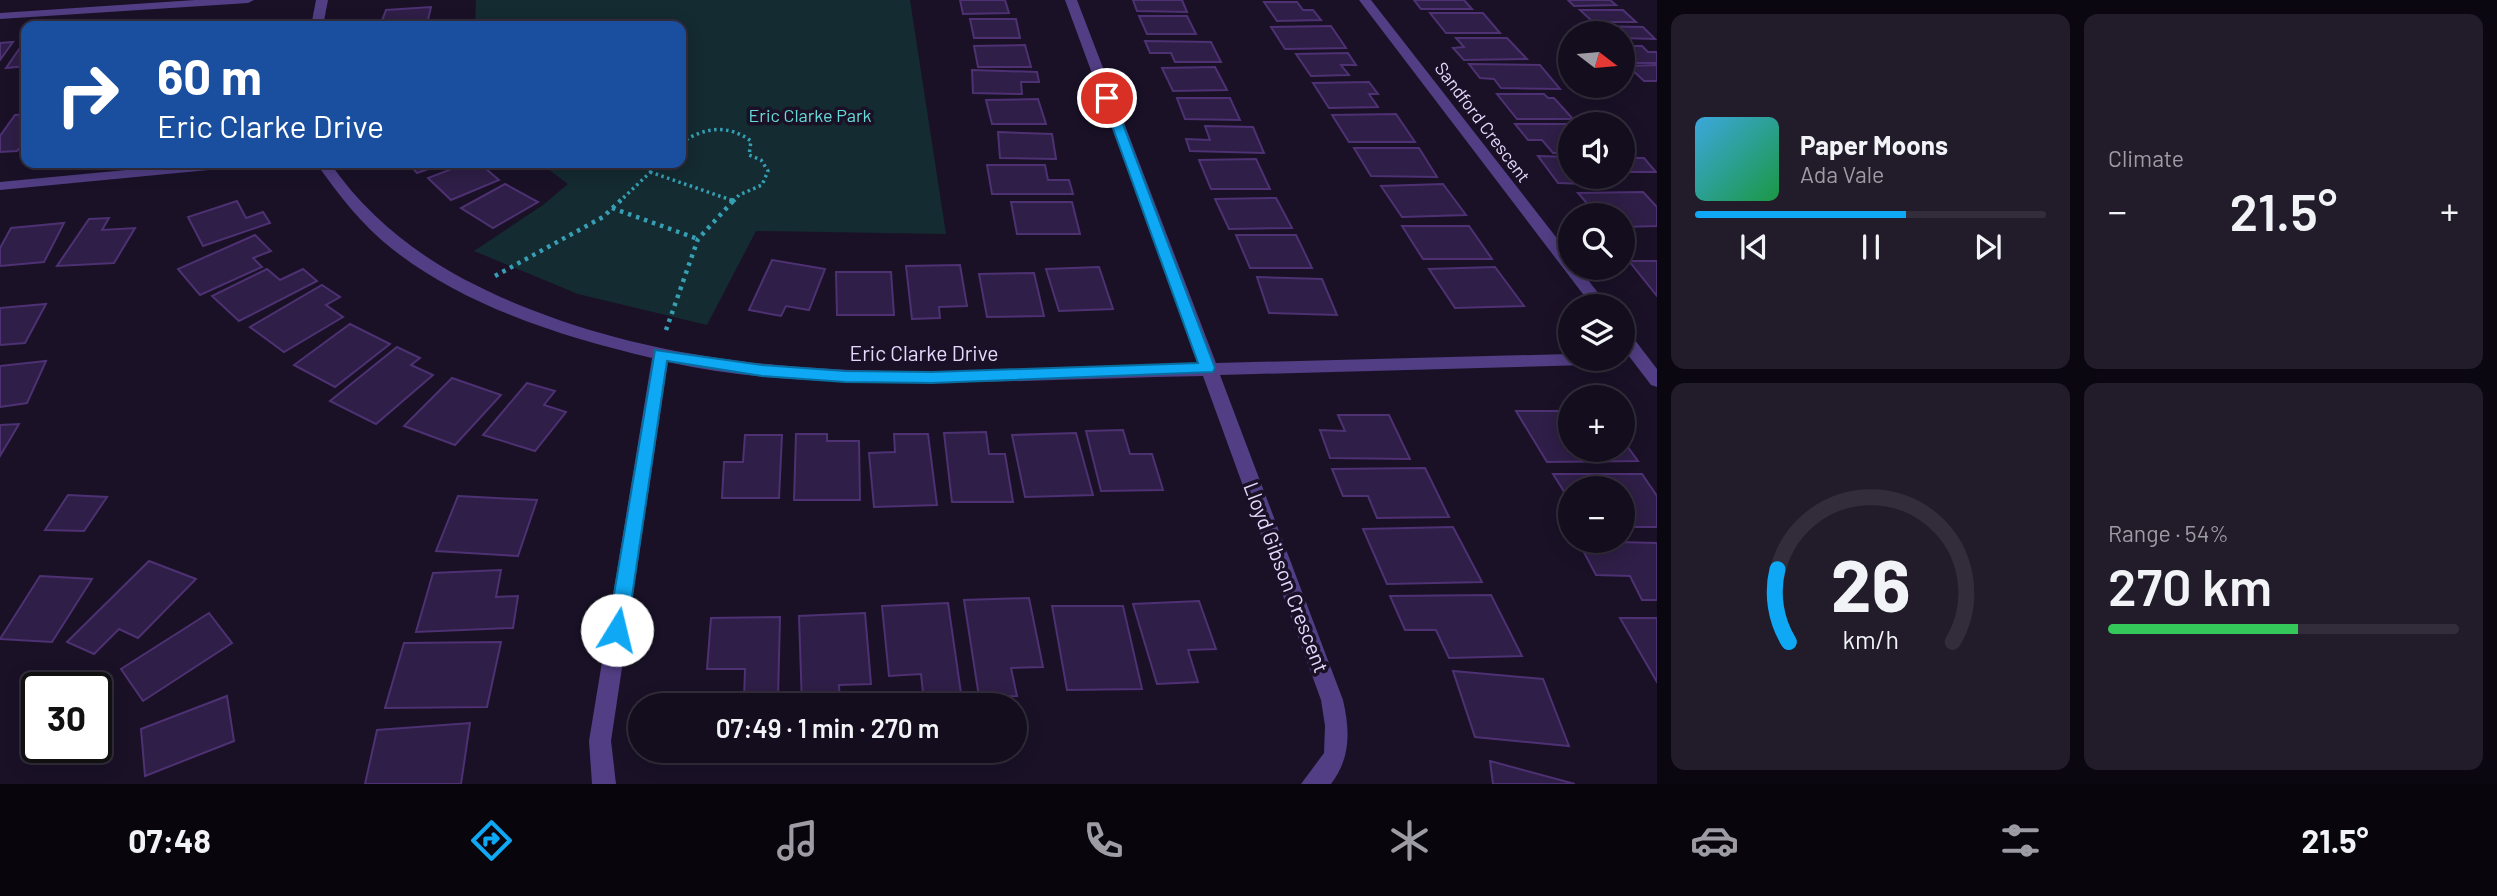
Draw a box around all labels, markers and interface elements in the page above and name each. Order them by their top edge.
north arrow [1558,21,1634,98]
map controls [1558,21,1635,553]
text: 60 m [157,46,262,105]
icon: right [42,49,133,140]
street label: Sandford Crescent [1431,57,1535,187]
pin [1077,68,1137,128]
icon: arrive [1088,79,1126,117]
park label: Eric Clarke Park [748,104,872,126]
text: Eric Clarke Drive [157,106,384,144]
button: sound [1558,112,1635,189]
text: Paper Moons [1800,129,1948,160]
text: Climate [2108,144,2184,172]
text: Ada Vale [1800,160,1884,188]
text: 21.5° [2230,179,2337,241]
text: − [2108,187,2127,233]
text: + [2440,187,2459,233]
button: search [1558,203,1635,280]
icon: previous [1735,228,1773,266]
icon: pause [1852,228,1890,266]
icon: next [1969,228,2007,266]
button: layers [1558,294,1635,371]
street label: Eric Clarke Drive [849,340,999,365]
button: + [1558,385,1635,462]
button: − [1558,476,1635,553]
street label: Lloyd Gibson Crescent [1239,478,1335,676]
text: Range · 54% [2108,519,2229,547]
text: 26 [1831,540,1910,628]
text: 270 km [2108,554,2272,616]
position arrow [580,593,654,667]
text: km/h [1842,624,1899,654]
speed limit sign: 30 [21,672,112,763]
text: 07:49 · 1 min · 270 m [716,712,939,743]
icon: directions [467,816,516,865]
icon: music [773,816,822,865]
icon: phone [1079,816,1128,865]
icon: climate [1385,816,1434,865]
icon: car [1690,816,1739,865]
icon: filters [1996,816,2045,865]
text: 07:48 [128,821,211,859]
text: 21.5° [2302,821,2369,859]

